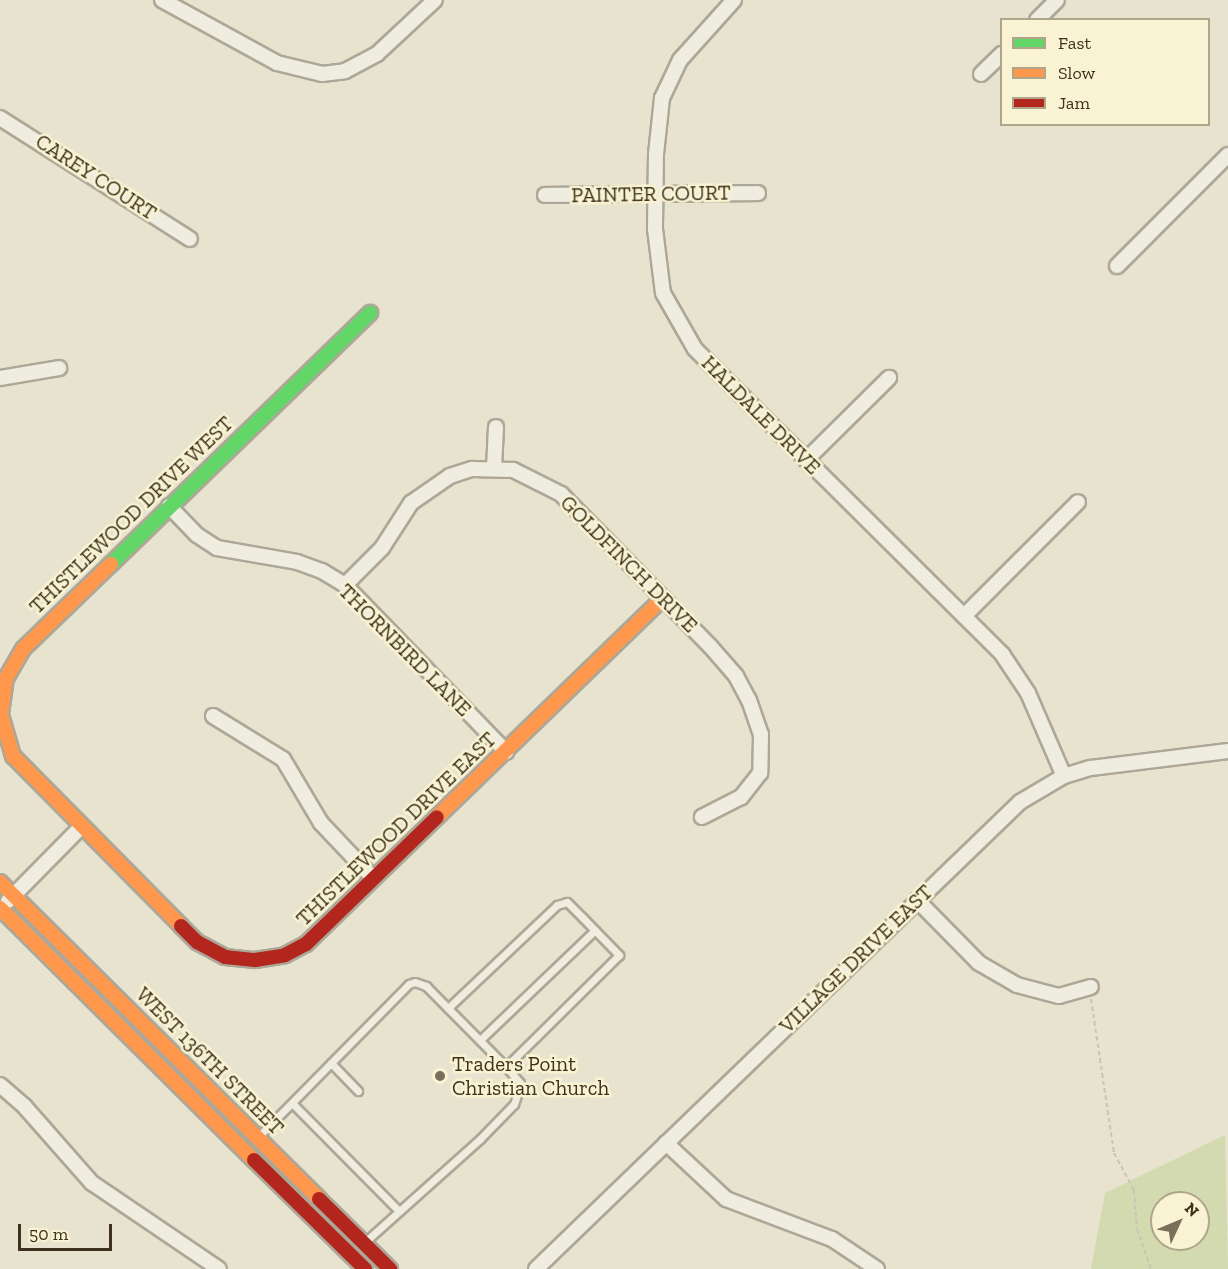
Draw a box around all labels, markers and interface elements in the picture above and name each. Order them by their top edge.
legend [1000,18,1210,126]
text: Fast [1058,32,1091,54]
text: Slow [1058,62,1095,84]
text: Jam [1058,92,1090,114]
street label: CAREY COURT [31,128,161,226]
street label: PAINTER COURT [571,180,731,208]
street label: HALDALE DRIVE [696,350,826,480]
street label: THISTLEWOOD DRIVE WEST [24,411,238,619]
street label: GOLDFINCH DRIVE [555,490,703,638]
street label: THORNBIRD LANE [334,579,476,721]
street label: THISTLEWOOD DRIVE EAST [291,727,501,931]
street label: VILLAGE DRIVE EAST [774,879,938,1039]
street label: WEST 136TH STREET [131,982,289,1140]
place label: Traders Point Christian Church [452,1051,609,1101]
marker: Traders Point Christian Church [433,1069,447,1083]
north arrow [1150,1191,1210,1251]
text: N [1181,1199,1203,1221]
scale bar [21,1212,116,1250]
text: 50 m [29,1223,68,1245]

